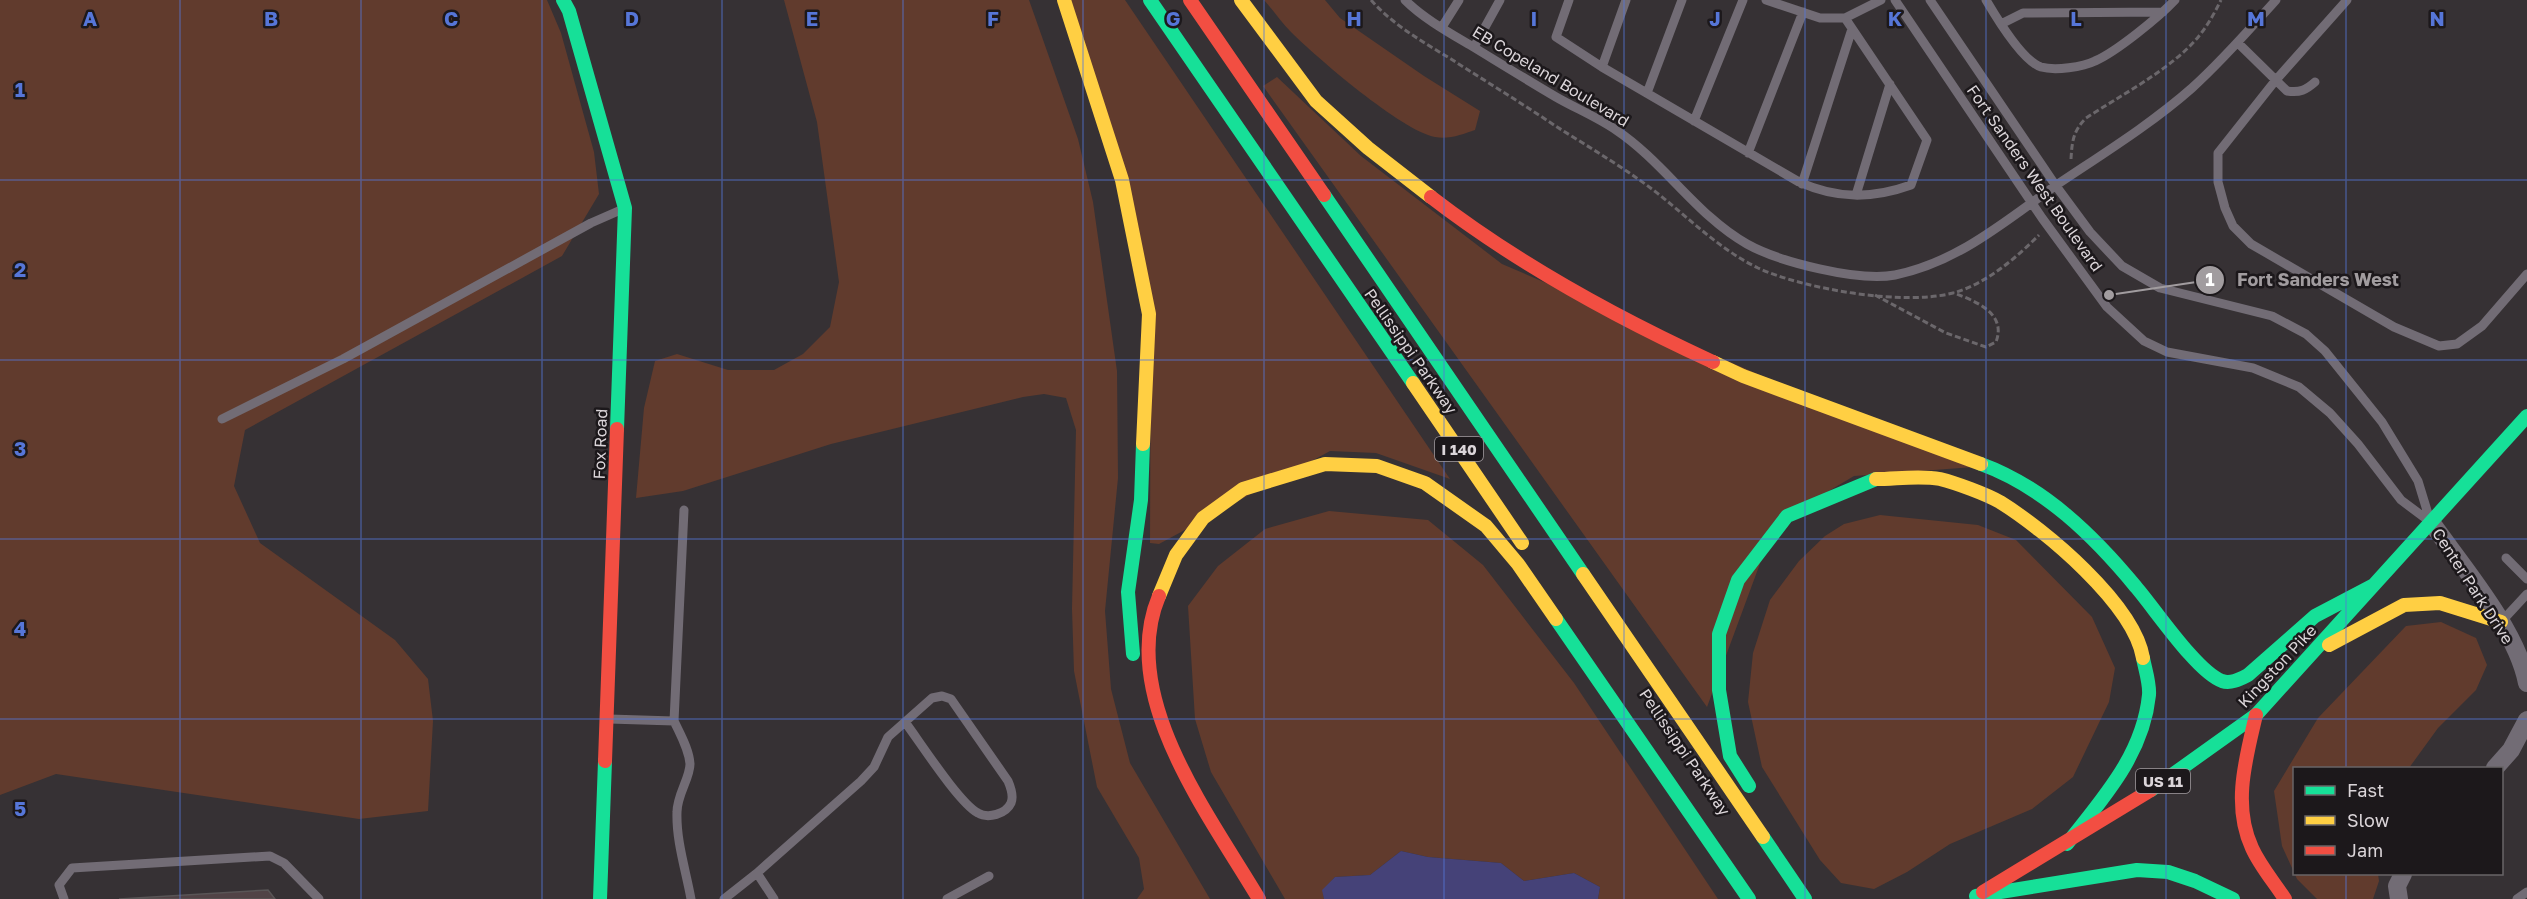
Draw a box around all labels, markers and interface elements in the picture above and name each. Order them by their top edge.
text: A [83,6,97,30]
text: B [264,6,278,30]
text: C [444,6,458,30]
text: D [625,6,639,30]
text: E [806,6,818,30]
text: F [987,6,999,30]
text: G [1166,6,1180,30]
text: H [1346,6,1362,30]
text: I [1531,6,1537,30]
text: J [1709,6,1721,30]
text: K [1888,6,1903,30]
text: L [2070,6,2082,30]
text: M [2247,6,2265,30]
text: N [2429,6,2445,30]
street label: EB Copeland Boulevard [1469,21,1633,131]
text: 1 [15,77,25,101]
street label: Fort Sanders West Boulevard [1963,81,2107,275]
text: 2 [14,257,26,281]
callout: Fort Sanders West [2195,262,2411,298]
text: 1 [2205,268,2215,290]
text: Fort Sanders West [2237,268,2399,290]
street label: Pellissippi Parkway [1360,284,1462,418]
street label: Fox Road [589,408,611,480]
text: 3 [14,436,26,460]
road number: I 140 [1435,437,1483,461]
street label: Center Park Drive [2428,524,2518,648]
text: 4 [14,616,26,640]
street label: Kingston Pike [2234,620,2320,712]
street label: Pellissippi Parkway [1635,685,1735,819]
legend [2293,767,2503,875]
road number: US 11 [2136,769,2190,793]
text: Fast [2347,779,2384,801]
text: 5 [14,796,26,820]
text: Slow [2347,809,2390,831]
text: Jam [2347,839,2383,861]

